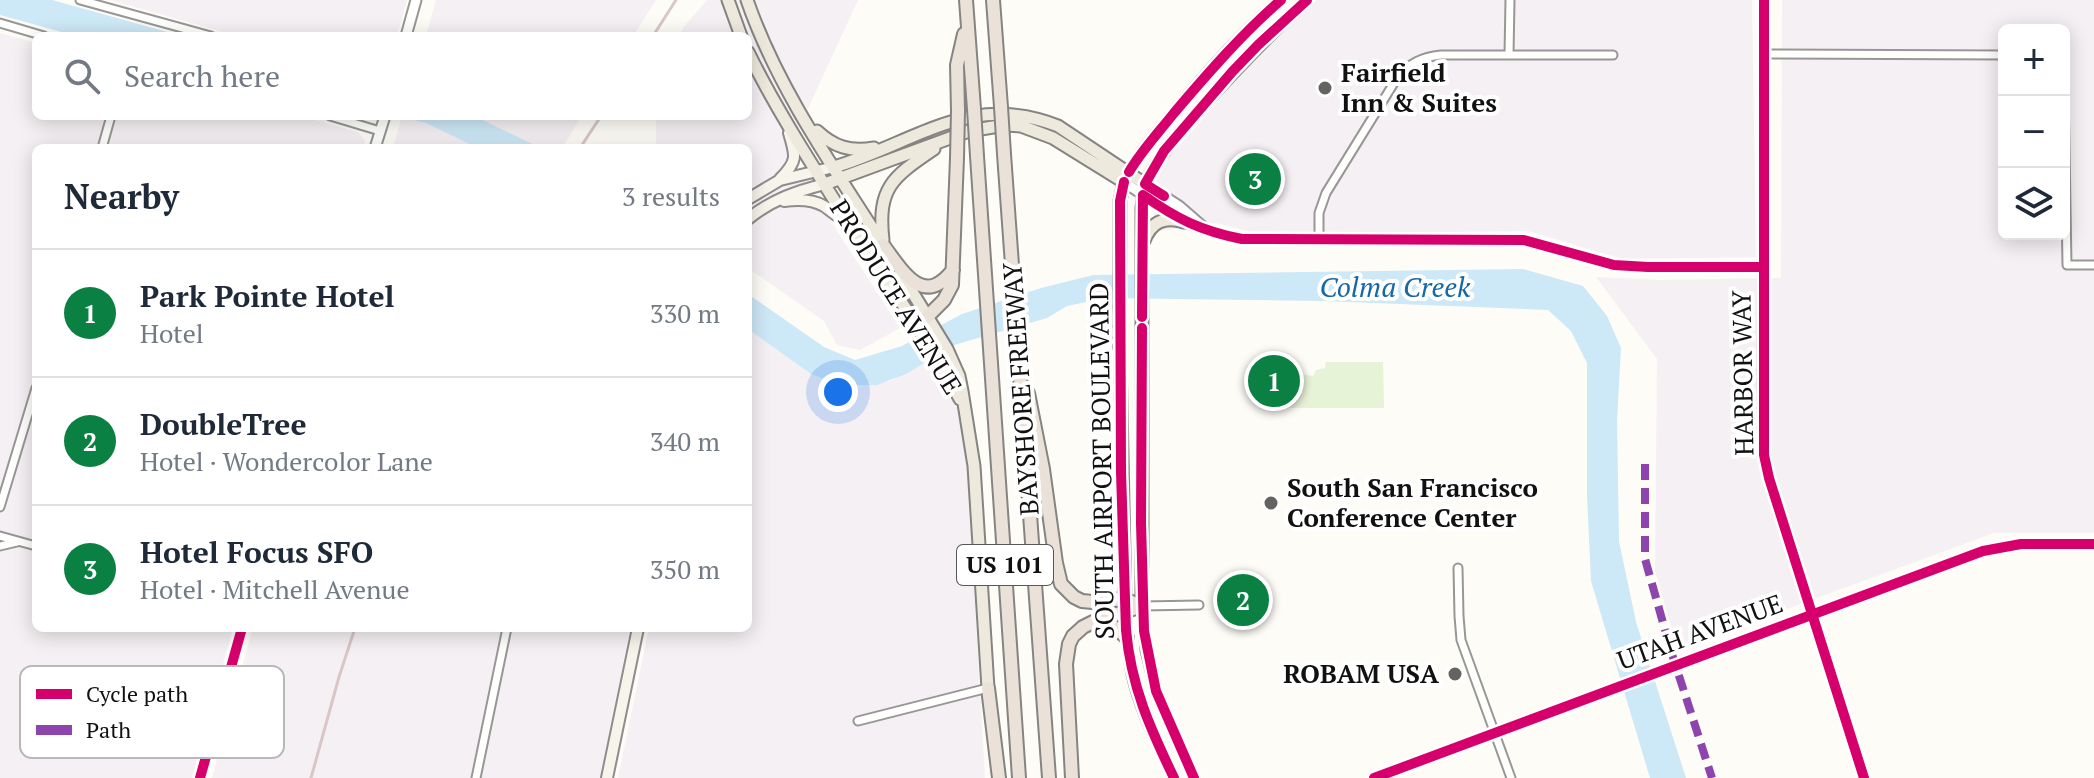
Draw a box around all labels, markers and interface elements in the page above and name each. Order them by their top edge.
map controls [1998,24,2070,240]
button: + [1998,24,2070,96]
search box [32,32,752,120]
icon: search [60,54,104,98]
place label: Fairfield Inn & Suites [1341,55,1497,119]
text: Search here [124,56,280,96]
marker: Fairfield Inn & Suites [1316,79,1334,97]
button: − [1998,96,2070,168]
pin: 3 [1229,149,1281,209]
button: layers [1998,168,2070,240]
text: Nearby [64,174,179,219]
text: 3 results [622,179,720,213]
street label: PRODUCE AVENUE [823,193,971,400]
street label: BAYSHORE FREEWAY [994,261,1046,517]
water label: Colma Creek [1320,268,1471,305]
text: Park Pointe Hotel [140,276,395,316]
street label: SOUTH AIRPORT BOULEVARD [1081,282,1121,640]
street label: HARBOR WAY [1724,290,1760,456]
text: 1 [83,296,97,330]
text: 330 m [650,296,720,330]
text: Hotel [140,316,204,350]
pin: 1 [1248,351,1300,411]
your location [818,372,858,412]
text: DoubleTree [140,404,307,444]
text: 2 [83,424,97,458]
text: 340 m [650,424,720,458]
text: Hotel · Wondercolor Lane [140,444,433,478]
place label: South San Francisco Conference Center [1287,470,1538,534]
marker: South San Francisco Conference Center [1262,494,1280,512]
text: Hotel Focus SFO [140,532,373,572]
road number: US 101 [957,545,1053,585]
text: 3 [83,552,97,586]
text: 350 m [650,552,720,586]
pin: 2 [1217,570,1269,630]
text: Hotel · Mitchell Avenue [140,572,410,606]
street label: UTAH AVENUE [1612,585,1787,677]
place label: ROBAM USA [1283,656,1439,690]
marker: ROBAM USA [1446,665,1464,683]
legend [20,666,284,758]
text: Cycle path [86,679,188,708]
text: Path [86,715,131,744]

